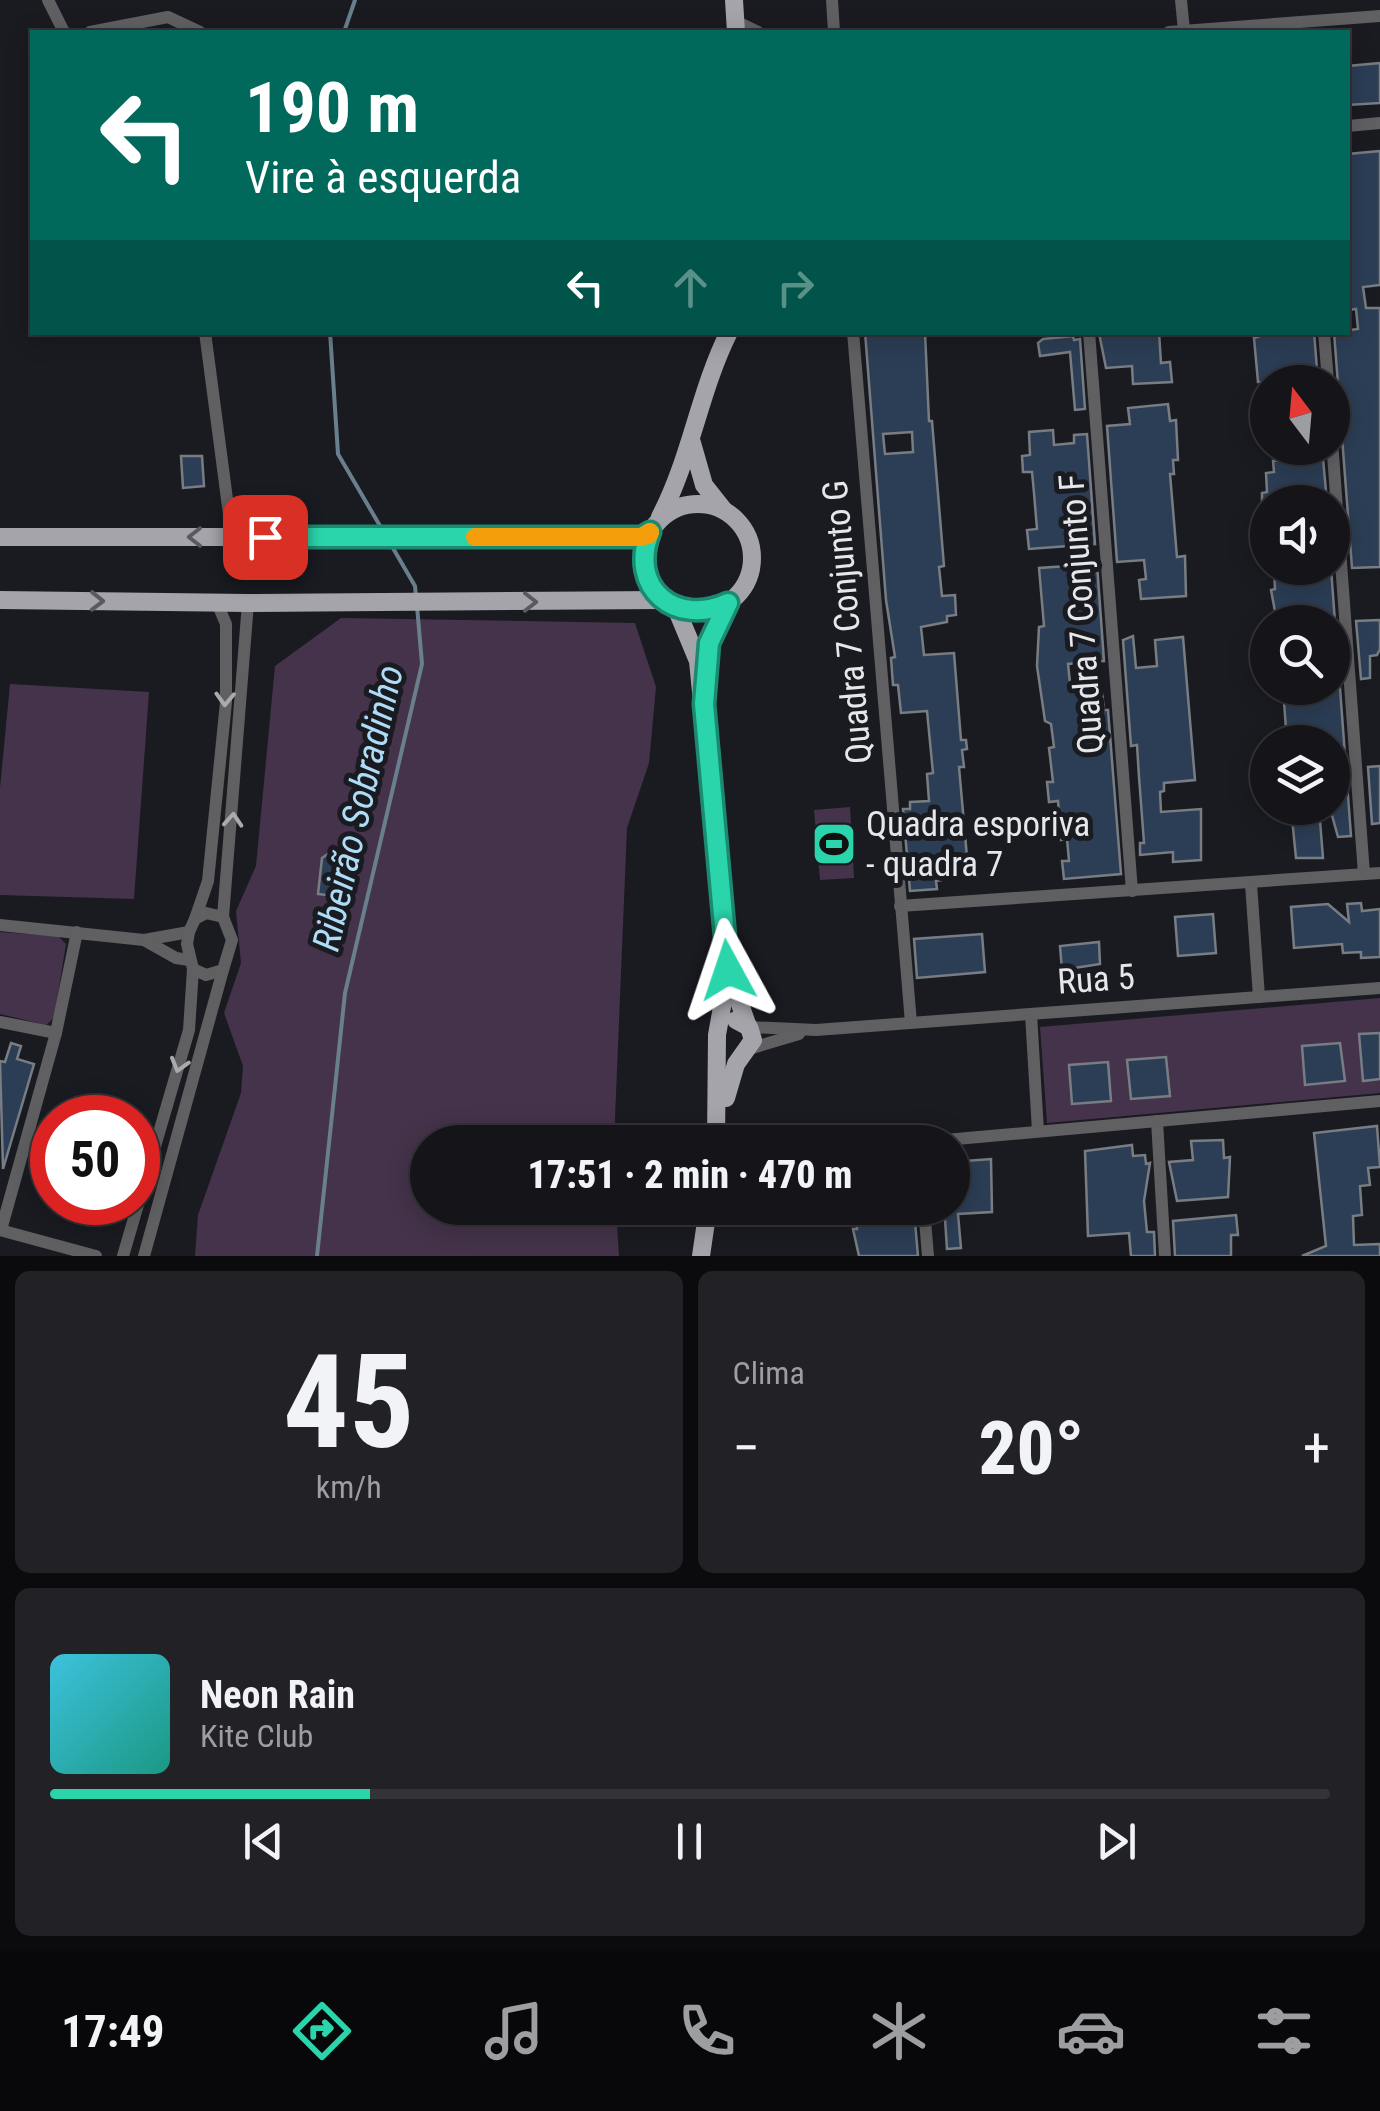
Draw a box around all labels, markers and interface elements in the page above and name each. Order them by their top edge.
text: 190 m [245,67,419,149]
icon: left [80,70,210,200]
text: Vire à esquerda [245,151,521,204]
icon: left [558,260,613,315]
icon: ahead [663,260,718,315]
icon: right [768,260,823,315]
north arrow [1250,365,1350,465]
map controls [1250,365,1350,825]
street label: Quadra 7 Conjunto F [1051,473,1112,755]
street label: Quadra 7 Conjunto G [815,478,880,765]
button: sound [1250,485,1350,585]
pin [223,495,308,580]
icon: arrive [238,510,293,565]
one-way arrow [187,526,202,548]
one-way arrow [90,591,106,612]
one-way arrow [522,591,538,613]
button: search [1250,605,1350,705]
water label: Ribeirão Sobradinho [304,661,412,955]
one-way arrow [215,691,236,707]
button: layers [1250,725,1350,825]
place label: Quadra esporiva - quadra 7 [866,804,1090,885]
one-way arrow [221,811,243,827]
sports icon: Quadra esporiva - quadra 7 [811,821,857,867]
position arrow [676,918,780,1022]
street label: Rua 5 [1056,956,1136,1003]
one-way arrow [170,1055,191,1072]
speed limit sign: 50 [30,1095,160,1225]
text: 17:51 · 2 min · 470 m [528,1153,852,1197]
text: 45 [283,1326,414,1479]
text: Clima [733,1354,805,1392]
text: 20° [978,1404,1084,1492]
text: − [733,1416,760,1480]
text: + [1303,1416,1330,1480]
text: km/h [316,1468,382,1506]
text: Neon Rain [200,1673,355,1717]
text: Kite Club [200,1717,313,1755]
icon: previous [236,1814,291,1869]
icon: pause [662,1814,717,1869]
icon: next [1089,1814,1144,1869]
icon: directions [287,1996,357,2066]
icon: music [479,1996,549,2066]
icon: phone [672,1996,742,2066]
icon: climate [864,1996,934,2066]
icon: car [1056,1996,1126,2066]
icon: filters [1249,1996,1319,2066]
text: 17:49 [61,2005,164,2058]

